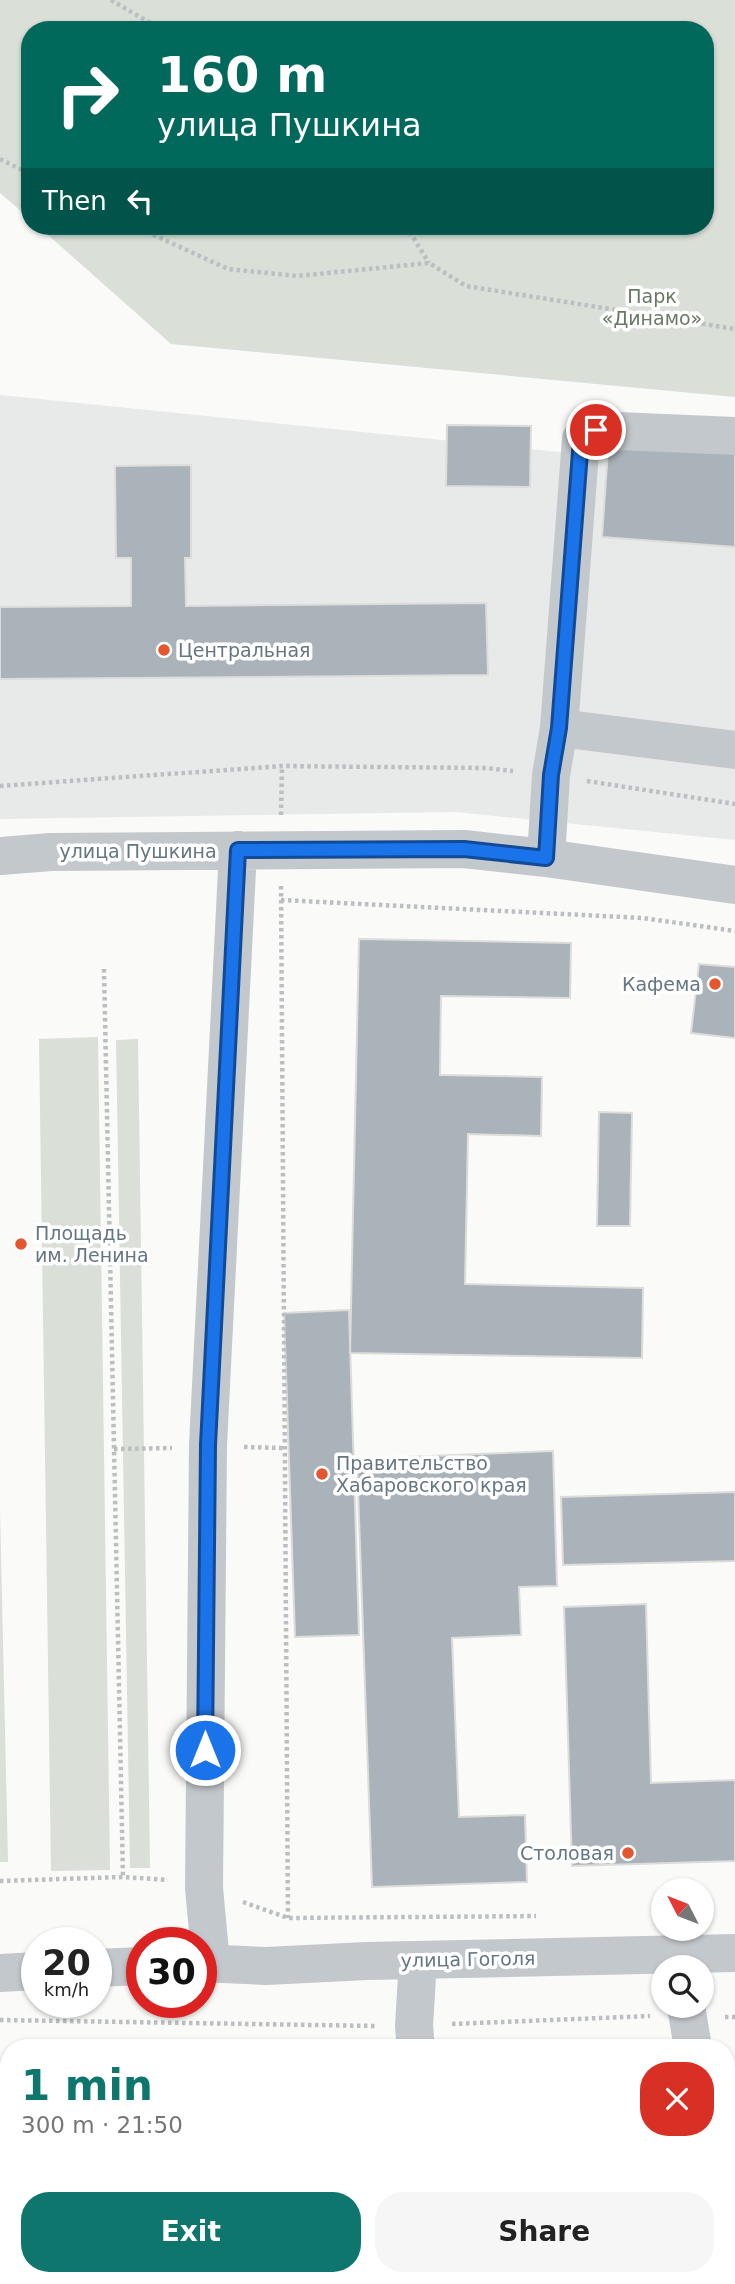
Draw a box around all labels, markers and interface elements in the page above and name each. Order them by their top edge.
text: 160 m [157,47,327,104]
icon: right [42,49,133,140]
text: улица Пушкина [157,106,422,144]
icon: left [121,182,159,220]
text: Then [42,186,107,216]
park label: Парк «Динамо» [602,285,702,329]
pin [566,400,626,460]
icon: arrive [577,411,615,449]
place label: Центральная [178,639,310,661]
marker: Центральная [156,642,172,658]
street label: улица Пушкина [59,840,217,862]
place label: Кафема [622,973,701,995]
marker: Кафема [707,976,723,992]
place label: Площадь им. Ленина [35,1222,149,1266]
marker: Площадь им. Ленина [13,1236,29,1252]
place label: Правительство Хабаровского края [336,1452,527,1496]
marker: Правительство Хабаровского края [314,1466,330,1482]
position arrow [168,1713,242,1787]
place label: Столовая [520,1842,614,1864]
marker: Столовая [620,1845,636,1861]
north arrow [651,1878,714,1941]
map controls [651,1878,714,2018]
speed limit sign: 30 [126,1927,217,2018]
text: 20 [42,1943,91,1983]
street label: улица Гоголя [400,1947,536,1971]
button: search [651,1955,714,2018]
text: km/h [44,1979,89,2000]
text: 1 min [21,2061,153,2110]
button: close [640,2062,714,2136]
text: 300 m · 21:50 [21,2112,183,2138]
button: Exit [21,2192,361,2272]
button: Share [375,2192,714,2272]

